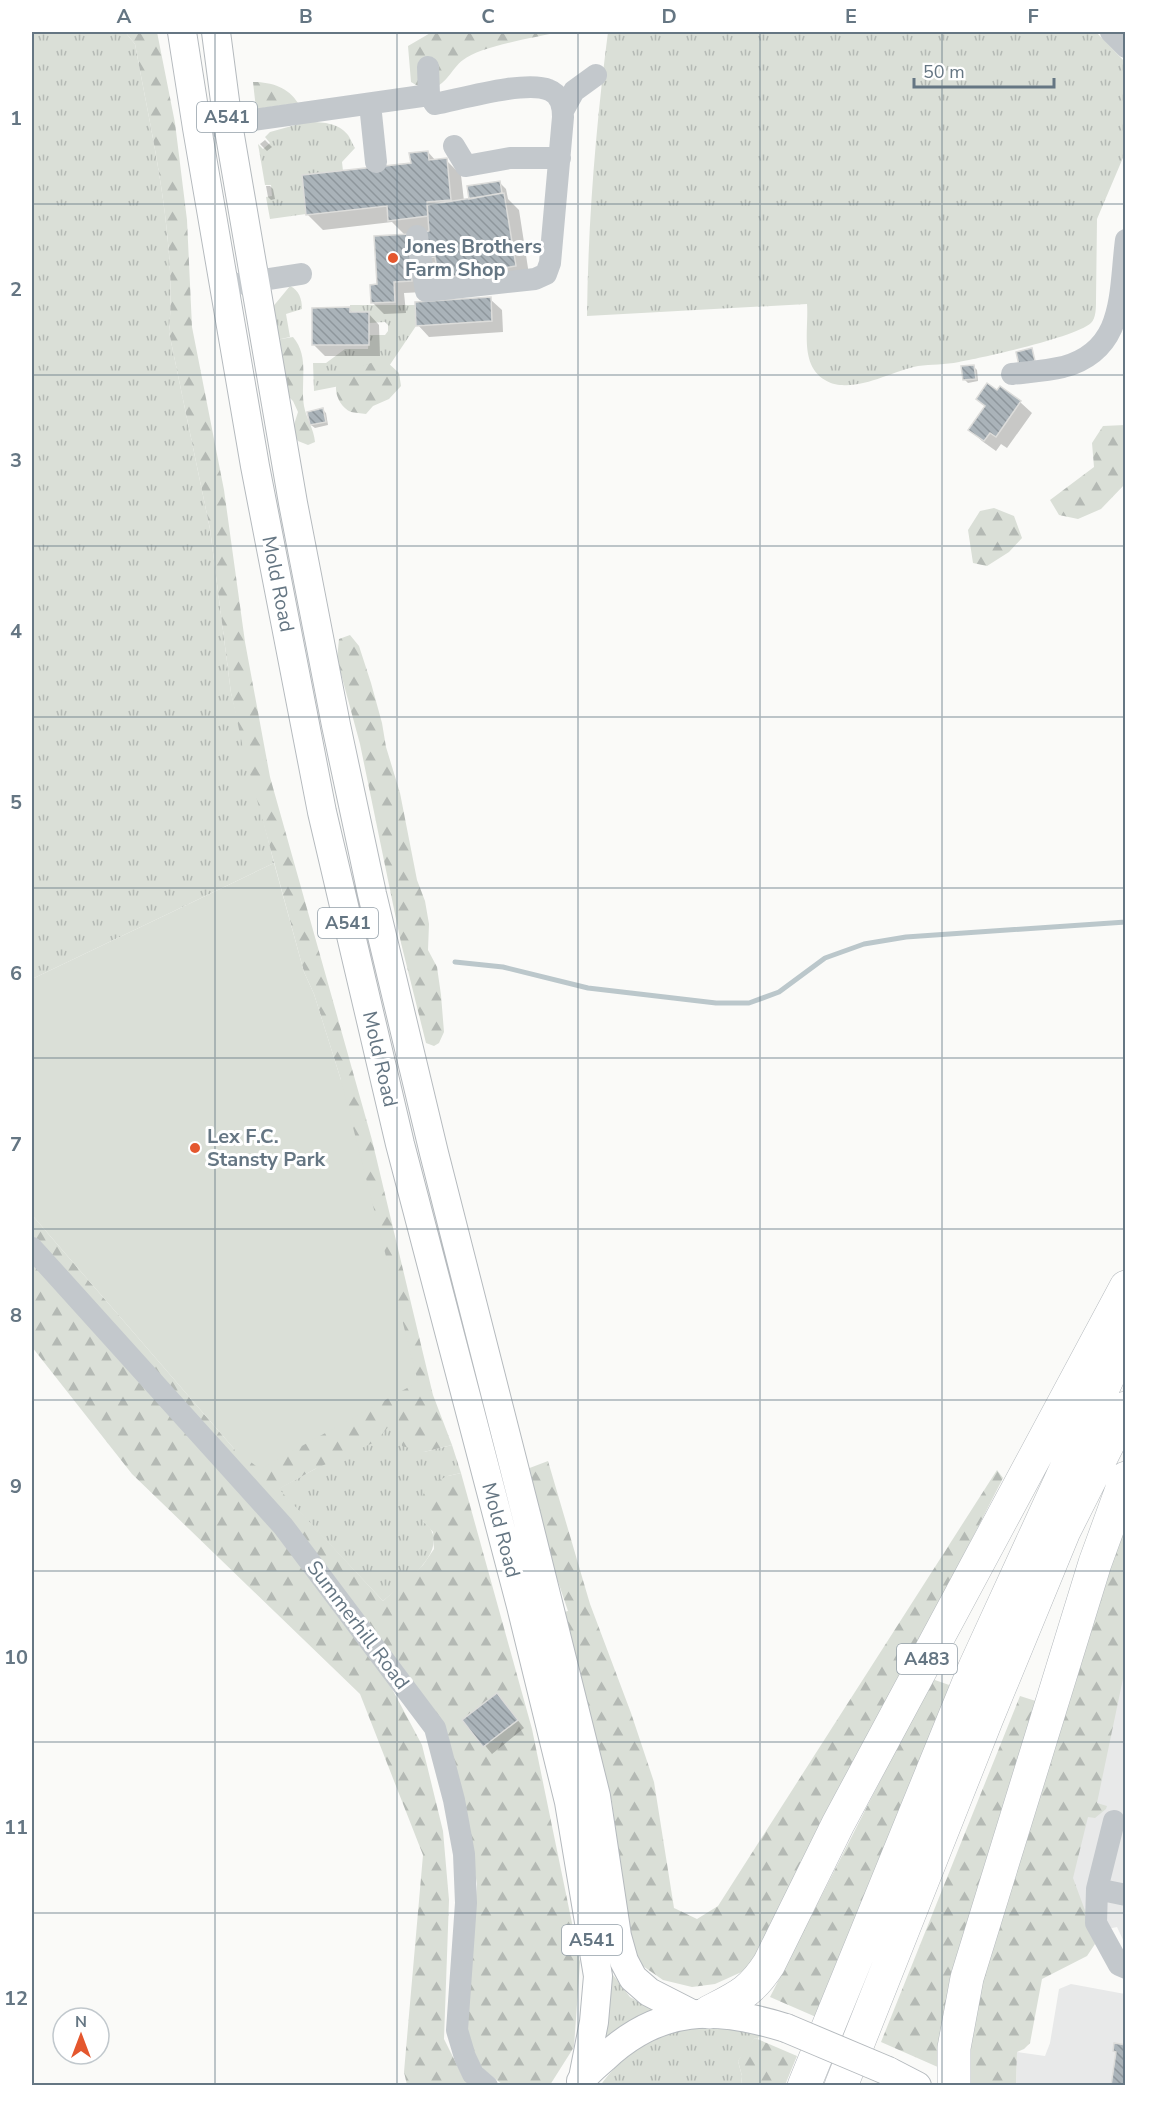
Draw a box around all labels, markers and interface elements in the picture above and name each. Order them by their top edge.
text: A [117,3,132,30]
text: B [299,3,313,30]
text: C [481,3,495,30]
text: D [661,3,677,30]
text: E [845,3,857,30]
text: F [1027,3,1039,30]
scale bar [914,51,1054,89]
text: 50 m [923,60,965,84]
road number: A541 [197,102,257,132]
text: 1 [10,105,22,132]
place label: Jones Brothers Farm Shop [404,233,542,283]
marker: Jones Brothers Farm Shop [386,251,400,265]
text: 2 [10,276,22,303]
text: 3 [10,447,22,474]
street label: Mold Road [255,534,301,634]
text: 4 [10,618,22,645]
text: 5 [10,789,22,816]
road number: A541 [318,908,378,938]
text: 6 [10,960,22,987]
street label: Mold Road [356,1009,404,1109]
place label: Lex F.C. Stansty Park [207,1123,327,1173]
text: 7 [10,1131,22,1158]
marker: Lex F.C. Stansty Park [188,1141,202,1155]
text: 8 [10,1302,22,1329]
text: 9 [10,1473,22,1500]
street label: Mold Road [475,1479,527,1581]
street label: Summerhill Road [301,1555,415,1695]
text: 10 [4,1644,28,1671]
road number: A483 [897,1644,957,1674]
text: 11 [4,1814,28,1841]
road number: A541 [562,1925,622,1955]
text: 12 [4,1985,28,2012]
north arrow [51,2006,111,2066]
text: N [75,2011,87,2033]

